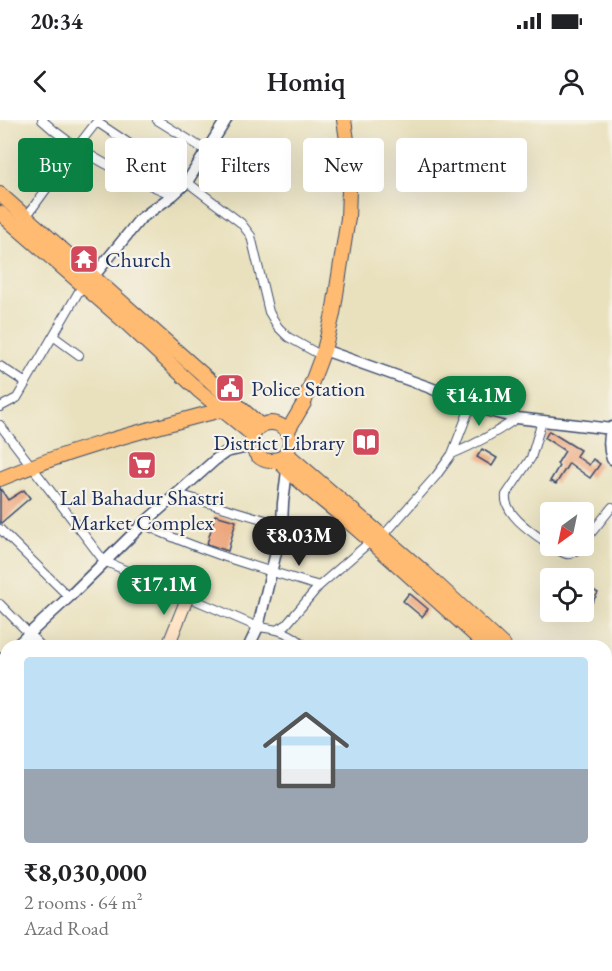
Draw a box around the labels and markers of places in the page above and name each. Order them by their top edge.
temple icon: Church [68,243,100,275]
place label: Church [105,245,171,274]
public building icon: Police Station [214,372,246,404]
place label: Police Station [251,374,366,403]
pin: ₹14.1M [430,376,528,427]
library icon: District Library [350,426,382,458]
place label: District Library [213,428,345,457]
supermarket icon: Lal Bahadur Shastri Market Complex [126,449,158,481]
place label: Lal Bahadur Shastri Market Complex [60,483,224,537]
pin: ₹8.03M [250,516,348,567]
pin: ₹17.1M [115,565,213,616]

